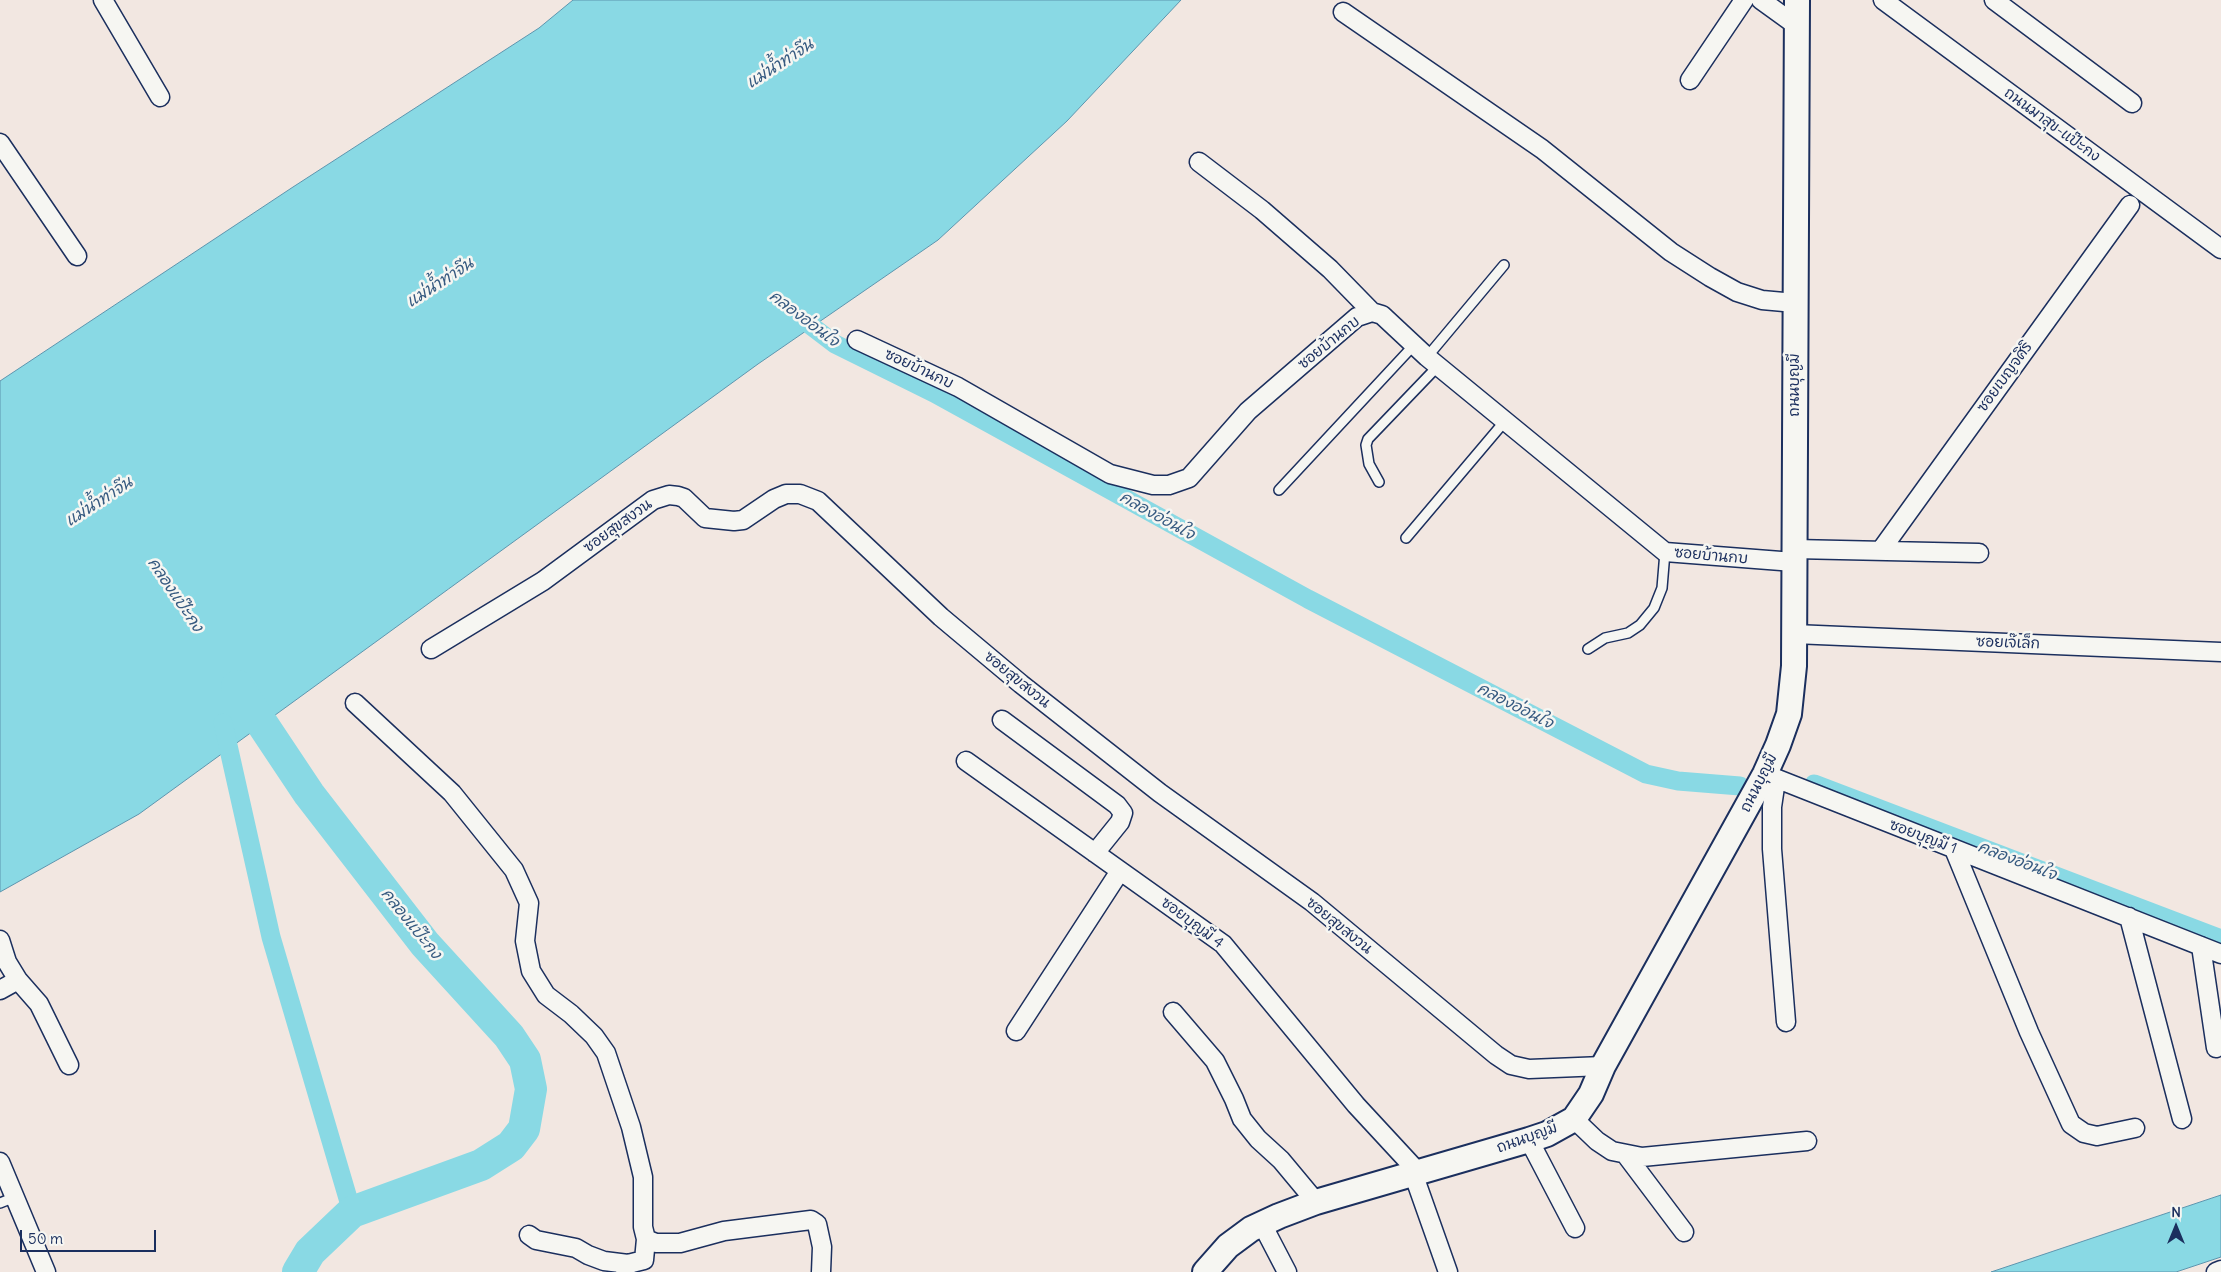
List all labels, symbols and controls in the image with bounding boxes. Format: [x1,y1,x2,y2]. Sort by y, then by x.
water label: แม่น้ำท่าจีน [743,35,817,93]
street label: ถนนมาสุข-แป๊ะกง [2000,84,2104,166]
water label: แม่น้ำท่าจีน [403,254,477,312]
water label: คลองอ่อนใจ [765,287,843,351]
street label: ซอยบ้านกบ [1295,313,1363,373]
street label: ซอยเบญจศิริ [1973,338,2037,416]
street label: ซอยบ้านกบ [882,345,956,393]
street label: ถนนบุญมี [1786,353,1804,417]
water label: แม่น้ำท่าจีน [62,473,136,531]
water label: คลองอ่อนใจ [1116,488,1198,544]
street label: ซอยสุขสงวน [580,495,656,557]
street label: ซอยบ้านกบ [1673,544,1749,568]
water label: คลองแป๊ะกง [143,554,207,636]
street label: ซอยเจ๊เล็ก [1976,633,2040,653]
street label: ซอยสุขสงวน [980,648,1054,712]
water label: คลองอ่อนใจ [1474,679,1556,733]
street label: ถนนบุญมี [1737,751,1781,815]
street label: ซอยบุญมี 1 [1887,816,1959,858]
water label: คลองอ่อนใจ [1975,837,2059,885]
water label: คลองแป๊ะกง [377,885,445,963]
street label: ซอยบุญมี 4 [1157,894,1227,952]
street label: ซอยสุขสงวน [1302,894,1376,958]
street label: ถนนบุญมี [1494,1119,1560,1157]
north arrow [2151,1202,2201,1252]
text: N [2171,1203,2181,1221]
scale bar [22,1220,159,1252]
text: 50 m [28,1229,63,1248]

